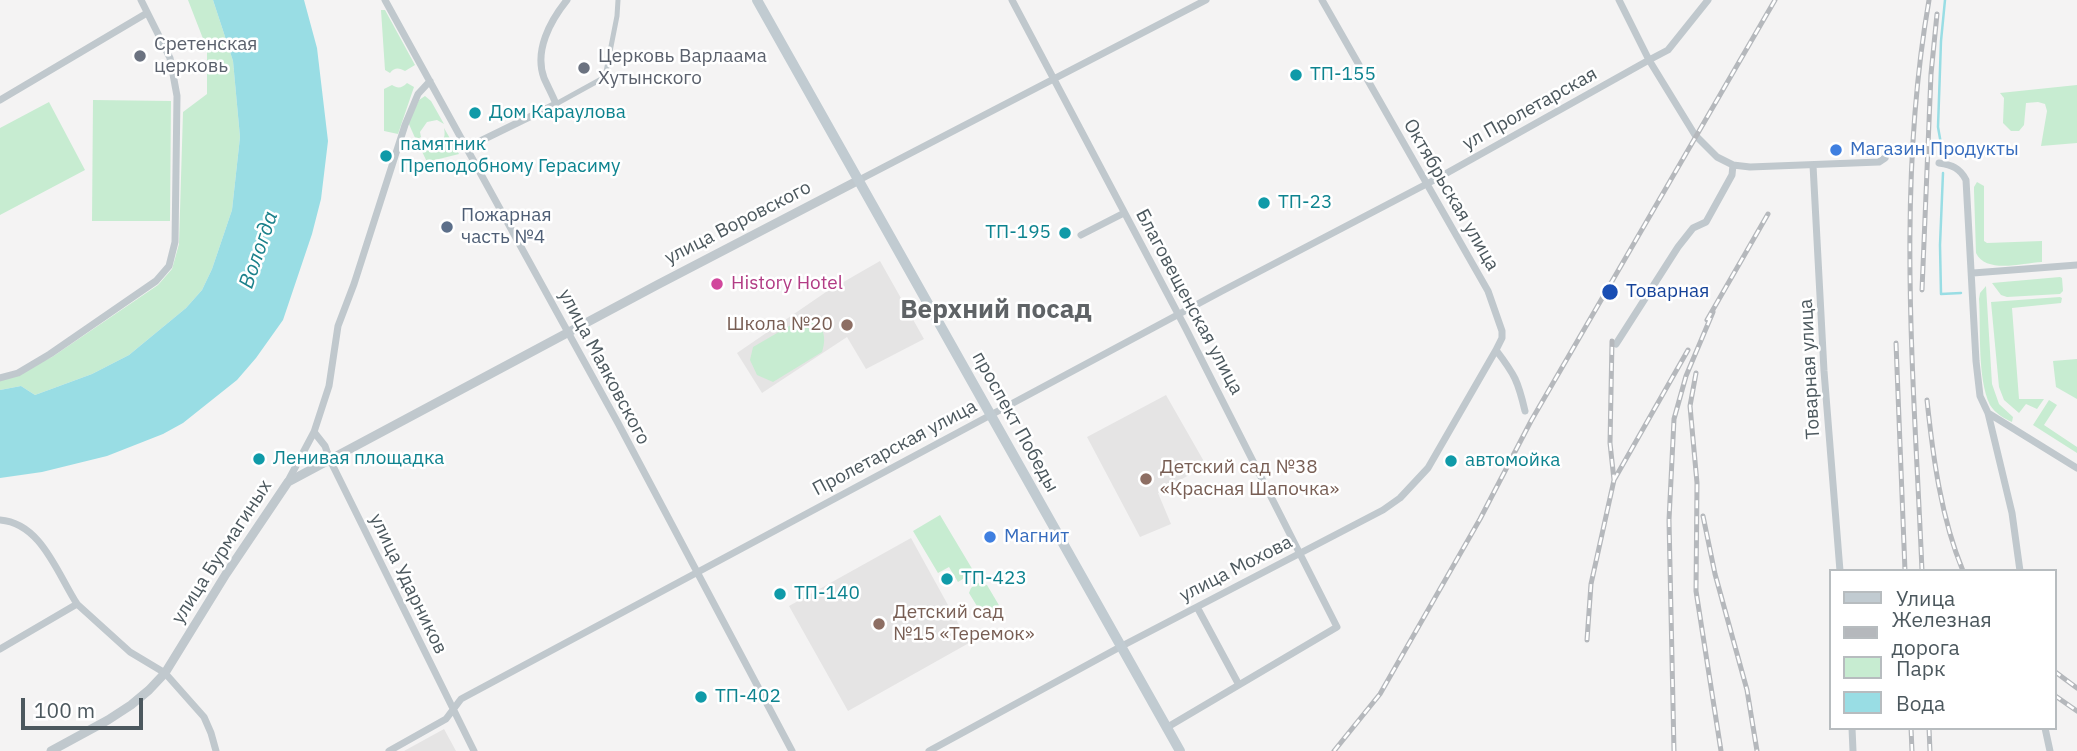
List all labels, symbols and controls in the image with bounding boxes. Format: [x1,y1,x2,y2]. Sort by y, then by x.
place label: Сретенская церковь [154,34,257,78]
place label: Церковь Варлаама Хутынского [598,46,767,90]
marker: Сретенская церковь [132,48,148,64]
marker: Церковь Варлаама Хутынского [576,60,592,76]
street label: ул Пролетарская [1459,63,1601,155]
place label: ТП-155 [1310,64,1376,86]
marker: ТП-155 [1288,67,1304,83]
place label: Дом Караулова [489,102,626,124]
marker: Дом Караулова [467,105,483,121]
street label: Октябрьская улица [1398,115,1504,275]
place label: памятник Преподобному Герасиму [400,134,621,178]
place label: Магазин Продукты [1850,139,2019,161]
marker: Магазин Продукты [1828,142,1844,158]
marker: памятник Преподобному Герасиму [378,148,394,164]
street label: улица Воровского [661,176,815,270]
place label: ТП-23 [1278,192,1332,214]
marker: ТП-23 [1256,195,1272,211]
place label: Пожарная часть №4 [461,205,552,249]
street label: Благовещенская улица [1130,205,1248,399]
water label: Вологда [234,208,284,292]
marker: Пожарная часть №4 [439,219,455,235]
place label: ТП-195 [985,222,1051,244]
marker: ТП-195 [1057,225,1073,241]
place label: History Hotel [731,273,843,295]
marker: History Hotel [709,276,725,292]
place label: Товарная [1626,281,1709,303]
marker: Товарная [1600,282,1620,302]
street label: улица Маяковского [553,285,655,449]
district label: Верхний посад [900,294,1092,326]
street label: Товарная улица [1795,298,1825,440]
place label: Школа №20 [726,314,833,336]
marker: Школа №20 [839,317,855,333]
street label: проспект Победы [967,348,1063,496]
street label: Пролетарская улица [809,395,981,501]
place label: Ленивая площадка [273,448,444,470]
place label: автомойка [1465,450,1560,472]
marker: Ленивая площадка [251,451,267,467]
marker: автомойка [1443,453,1459,469]
place label: Детский сад №38 «Красная Шапочка» [1160,457,1339,501]
marker: Детский сад №38 «Красная Шапочка» [1138,471,1154,487]
street label: улица Бурмагиных [167,476,277,628]
street label: улица Ударников [364,510,452,658]
place label: Магнит [1004,526,1069,548]
marker: Магнит [982,529,998,545]
street label: улица Мохова [1176,531,1296,607]
place label: ТП-423 [961,568,1027,590]
legend [1828,569,2056,730]
marker: ТП-423 [939,571,955,587]
place label: ТП-140 [794,583,860,605]
text: Улица [1896,584,1955,612]
marker: ТП-140 [772,586,788,602]
place label: Детский сад №15 «Теремок» [893,602,1035,646]
text: Железная дорога [1892,605,1992,661]
marker: Детский сад №15 «Теремок» [871,616,887,632]
text: Парк [1896,654,1946,682]
scale bar [24,684,147,728]
place label: ТП-402 [715,686,781,708]
marker: ТП-402 [693,689,709,705]
text: Вода [1896,689,1945,717]
text: 100 m [34,696,95,724]

